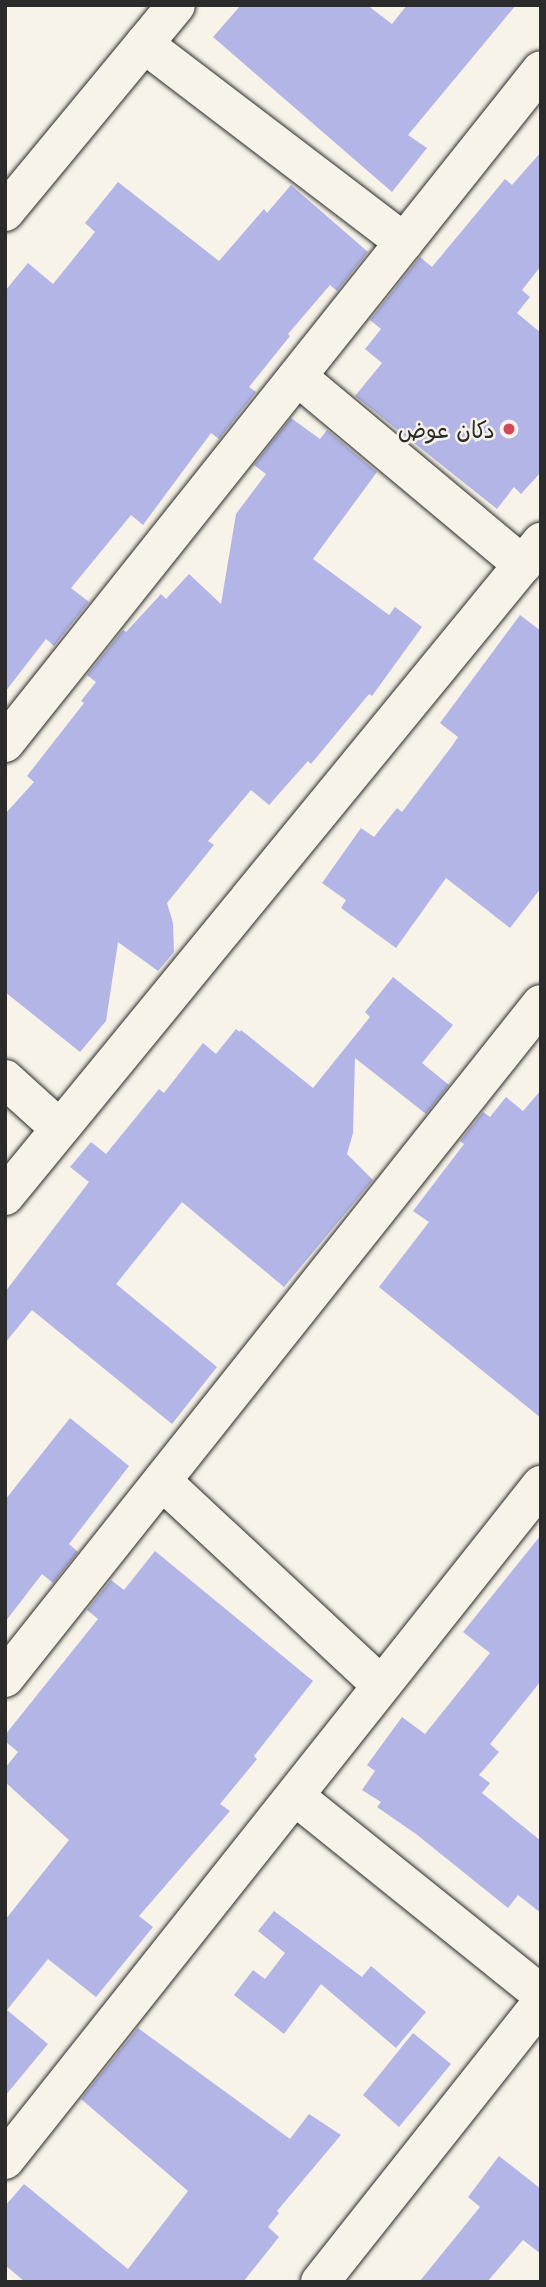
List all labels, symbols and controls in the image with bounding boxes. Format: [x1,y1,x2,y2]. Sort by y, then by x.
place label: دكان عوض [398,415,495,443]
marker: دكان عوض [501,421,517,437]

